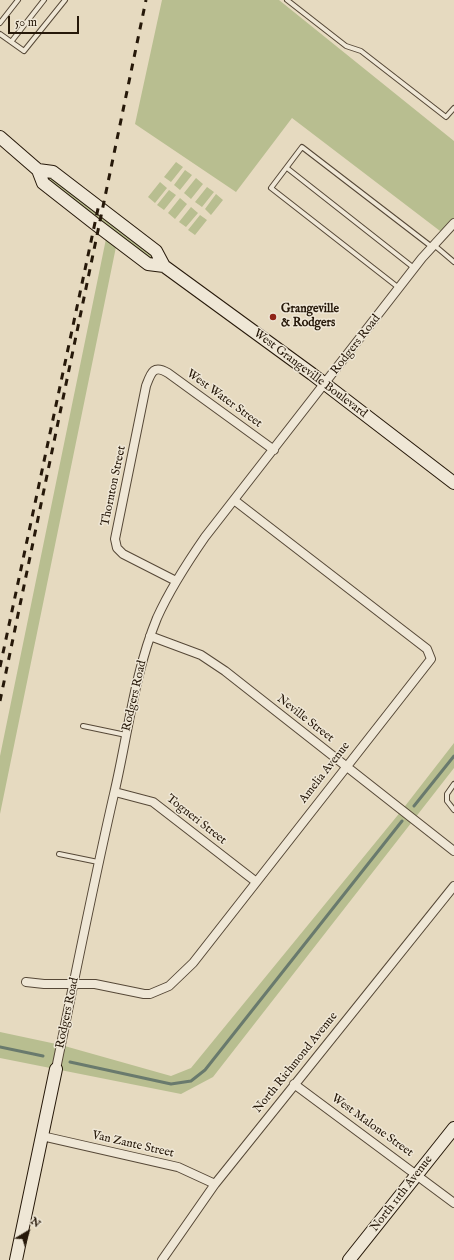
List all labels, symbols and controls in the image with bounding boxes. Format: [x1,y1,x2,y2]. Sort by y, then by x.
scale bar [10,8,81,34]
text: 50 m [15,15,37,30]
place label: Grangeville & Rodgers [281,303,339,331]
marker: Grangeville & Rodgers [268,312,278,322]
street label: Rodgers Road [328,312,384,378]
street label: West Grangeville Boulevard [250,327,370,421]
street label: West Water Street [184,367,264,431]
street label: Thornton Street [98,445,130,527]
street label: Rodgers Road [120,659,150,733]
street label: Neville Street [274,692,336,746]
street label: Amelia Avenue [297,739,353,807]
street label: Togneri Street [163,792,229,848]
street label: Rodgers Road [53,976,83,1050]
street label: North Richmond Avenue [251,1010,341,1116]
street label: West Malone Street [328,1091,416,1161]
street label: Van Zante Street [91,1129,175,1161]
street label: North 11th Avenue [368,1153,436,1235]
north arrow [8,1212,48,1252]
text: N [27,1214,43,1231]

